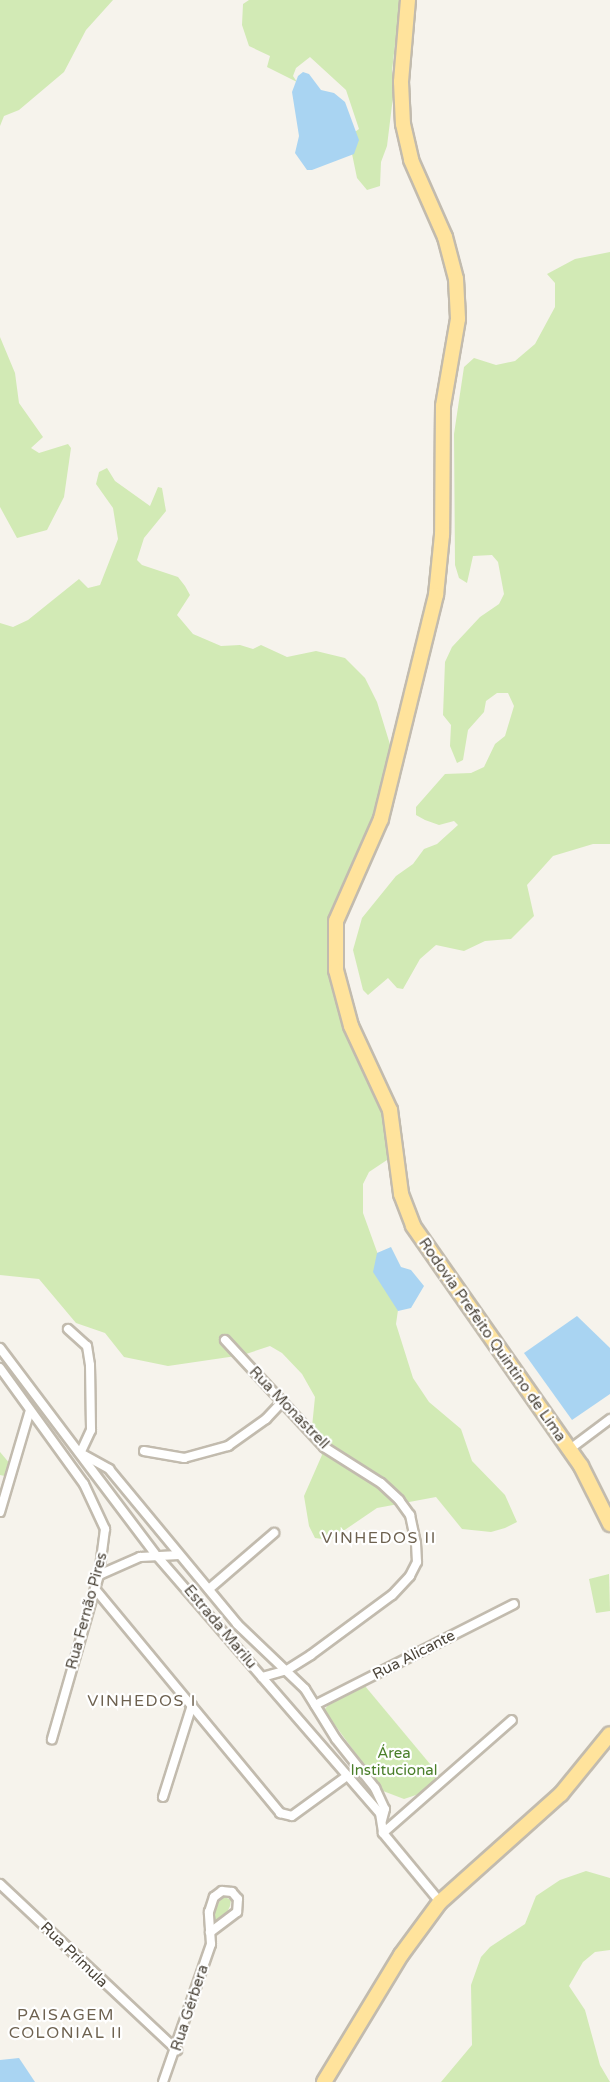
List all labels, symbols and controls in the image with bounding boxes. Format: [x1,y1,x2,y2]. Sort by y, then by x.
street label: Rodovia Prefeito Quintino de Lima [415,1235,569,1445]
street label: Rua Monastrell [245,1363,333,1453]
district label: VINHEDOS II [321,1528,437,1548]
street label: Rua Fernão Pires [63,1551,111,1671]
street label: Estrada Marilu [180,1582,260,1672]
street label: Rua Alicante [370,1627,458,1683]
district label: VINHEDOS I [87,1691,197,1711]
park label: Área Institucional [351,1744,437,1779]
street label: Rua Prímula [37,1918,111,1992]
street label: Rua Gérbera [168,1962,212,2054]
district label: PAISAGEM COLONIAL II [9,2005,123,2043]

